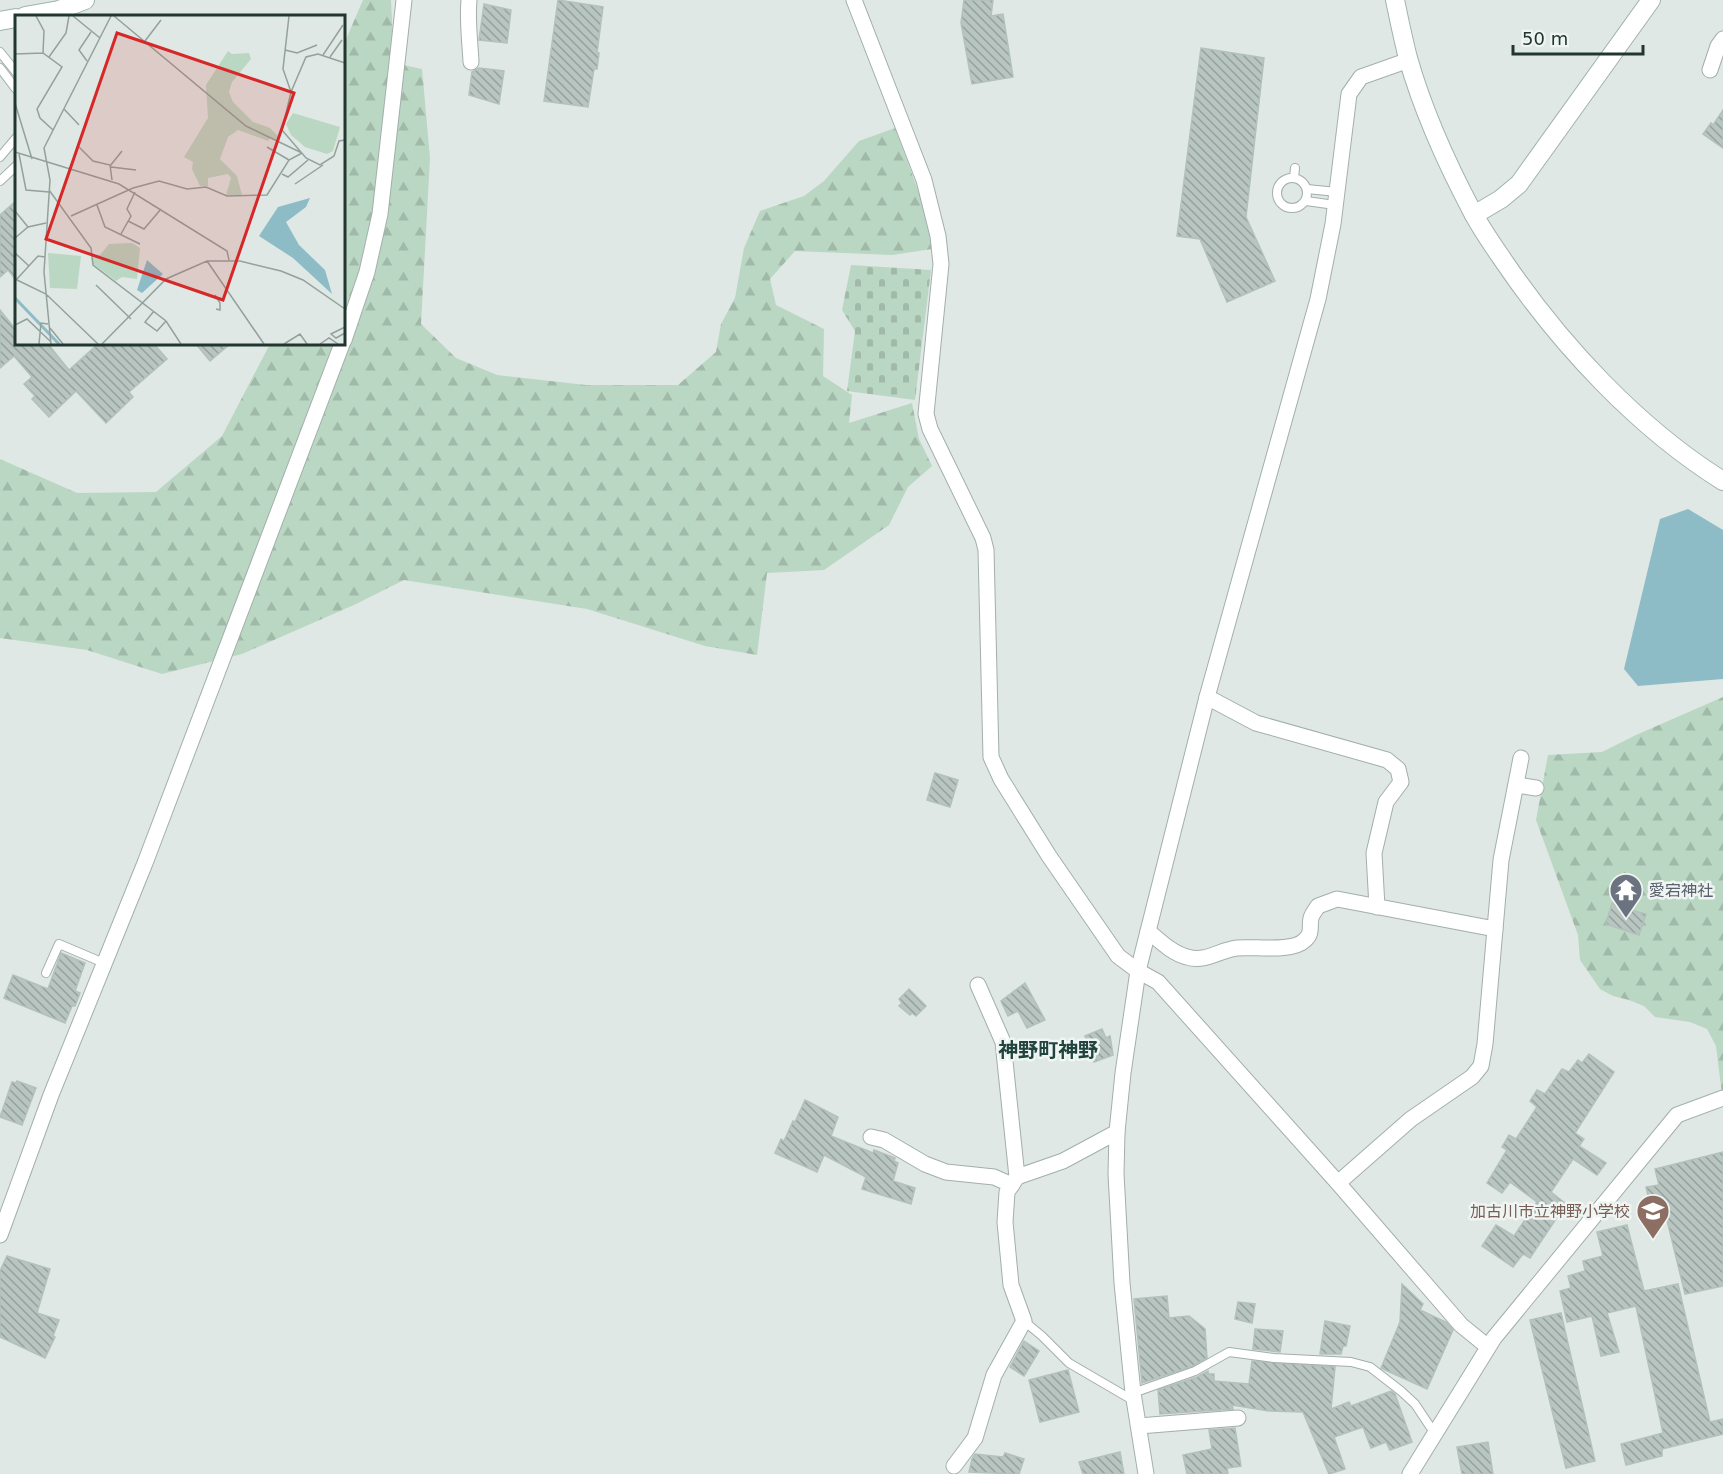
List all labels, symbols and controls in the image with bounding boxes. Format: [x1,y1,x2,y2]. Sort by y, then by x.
inset map [15,15,345,345]
scale bar [1513,18,1644,56]
text: 50 m [1522,28,1568,49]
temple icon: 愛宕神社 [1608,872,1644,919]
place label: 愛宕神社 [1649,881,1713,900]
district label: 神野町神野 [998,1038,1098,1062]
school or university icon: 加古川市立神野小学校 [1635,1193,1671,1240]
place label: 加古川市立神野小学校 [1470,1202,1630,1221]

